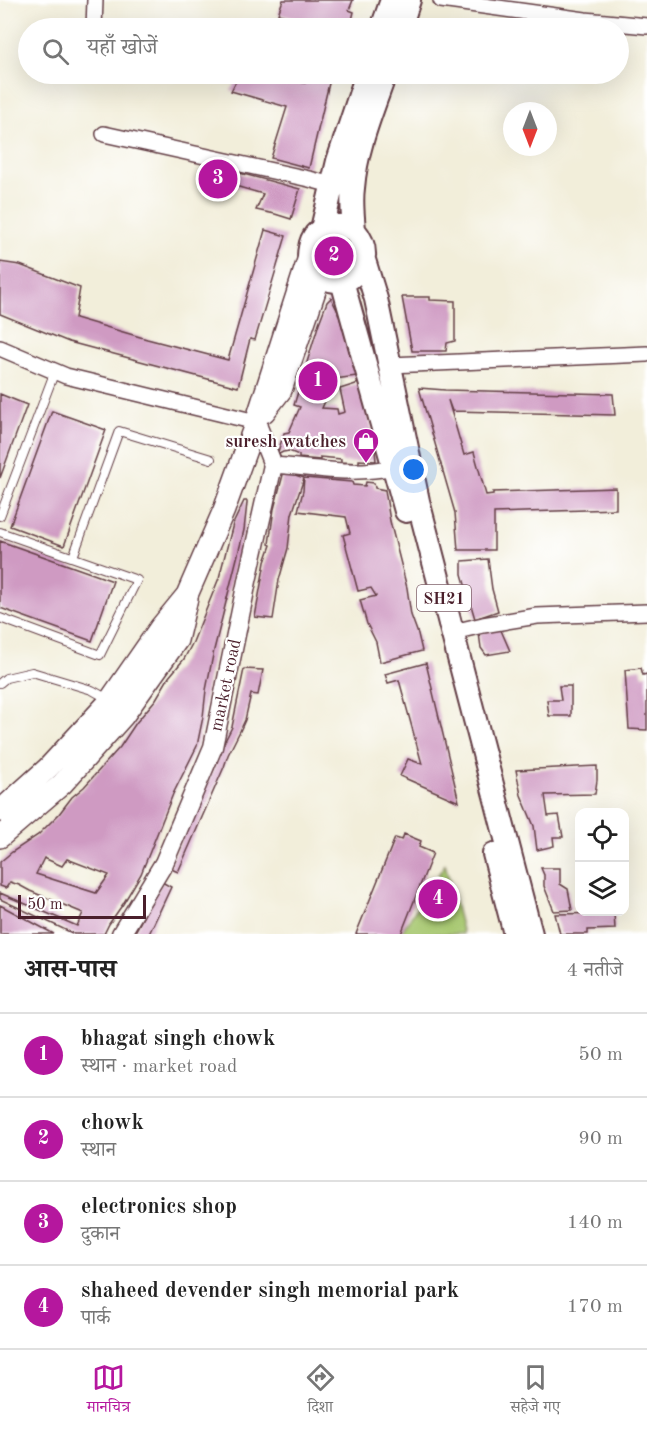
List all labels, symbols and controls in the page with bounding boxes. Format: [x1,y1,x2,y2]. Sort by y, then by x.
search box [18,18,629,84]
icon: search [39,35,72,68]
text: यहाँ खोजें [87,37,158,59]
north arrow [503,102,557,156]
pin: 3 [198,156,238,201]
pin: 2 [314,234,354,278]
pin: 1 [298,358,338,404]
shop icon: suresh watches [351,426,381,464]
place label: suresh watches [226,433,346,451]
your location [399,455,428,484]
road number: SH21 [417,585,471,611]
street label: market road [207,637,245,733]
map controls [575,808,629,916]
button: locate [575,808,629,862]
button: layers [575,862,629,916]
pin: 4 [418,876,458,922]
scale bar [18,892,146,920]
text: 50 m [27,897,63,913]
text: आस-पास [24,957,116,983]
text: 4 नतीजे [566,961,623,981]
text: bhagat singh chowk [81,1028,275,1050]
text: 1 [38,1045,49,1065]
text: 50 m [578,1045,623,1065]
text: स्थान · market road [81,1057,237,1077]
text: chowk [81,1112,144,1134]
text: 2 [38,1129,49,1149]
text: 90 m [578,1129,623,1149]
text: स्थान [81,1141,116,1161]
text: electronics shop [81,1196,237,1218]
text: 3 [38,1213,49,1233]
text: 140 m [567,1213,623,1233]
text: दुकान [81,1225,120,1245]
text: shaheed devender singh memorial park [81,1280,459,1302]
text: 4 [38,1297,49,1317]
text: 170 m [567,1297,623,1317]
text: पार्क [81,1309,110,1329]
tab: मानचित्र [87,1361,130,1422]
tab: दिशा [304,1361,337,1422]
tab: सहेजे गए [510,1361,560,1422]

